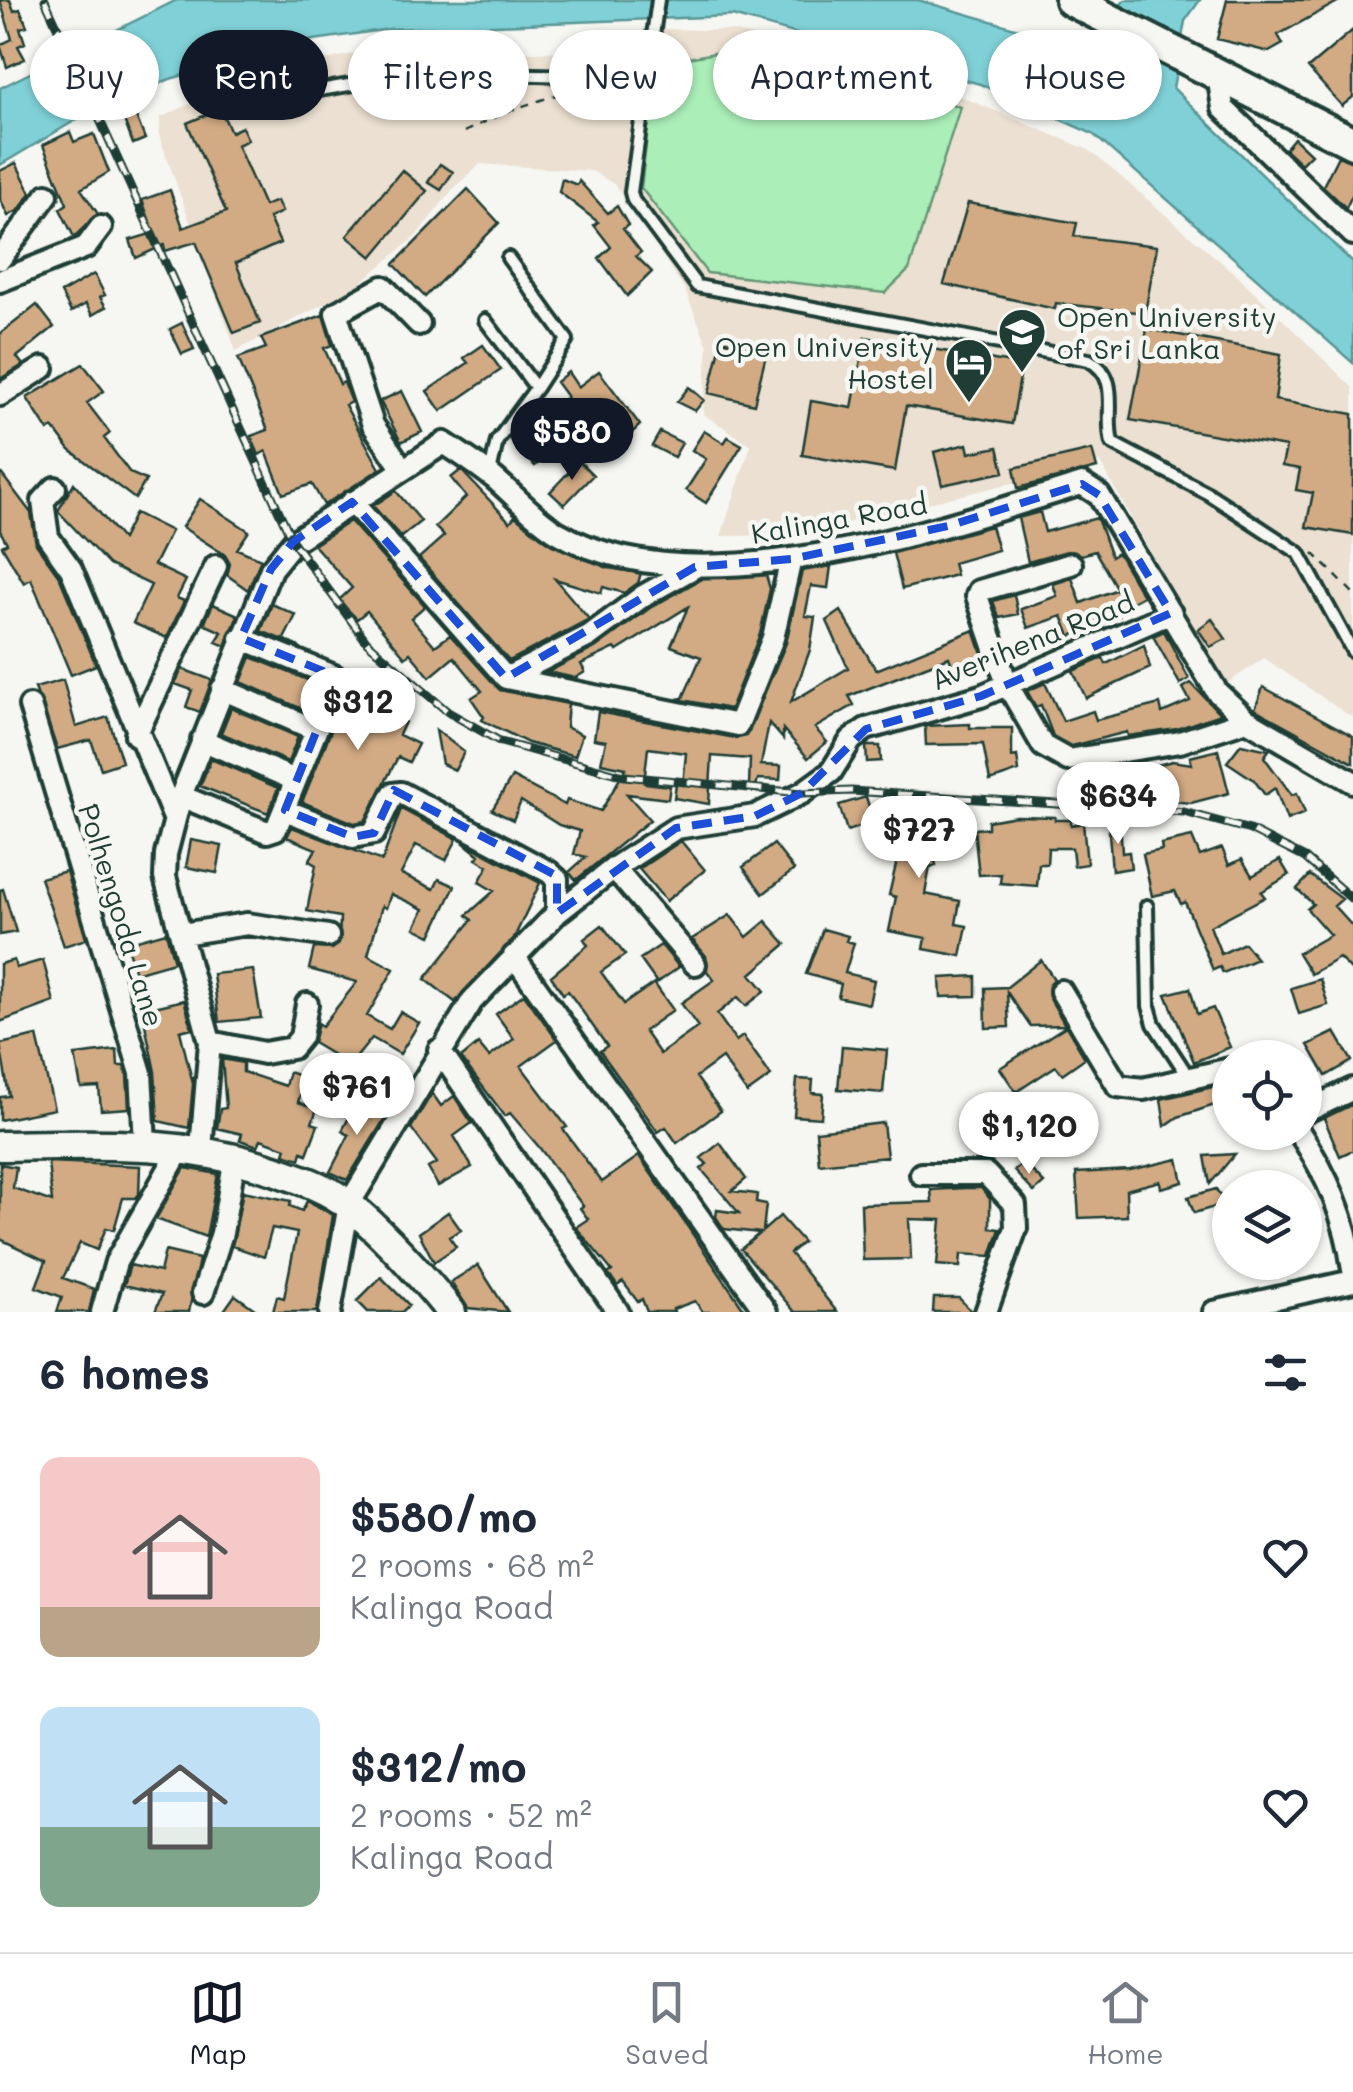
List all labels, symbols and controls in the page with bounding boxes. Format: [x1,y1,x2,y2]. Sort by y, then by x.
chip: Buy [30,30,159,120]
chip: Rent [179,30,328,120]
chip: Filters [348,30,529,120]
chip: New [549,30,693,120]
chip: Apartment [713,30,968,120]
chip: House [988,30,1162,120]
place label: Open University of Sri Lanka [1057,298,1276,366]
school or university icon: Open University of Sri Lanka [996,306,1048,374]
place label: Open University Hostel [715,328,934,396]
hotel icon: Open University Hostel [943,336,995,404]
pin: $580 [513,398,631,483]
text: $580 [533,409,611,451]
street label: Kalinga Road [748,485,930,551]
street label: Averihena Road [925,583,1139,697]
pin: $312 [299,668,417,753]
text: $312 [322,679,394,721]
pin: $634 [1059,762,1177,847]
text: $634 [1079,773,1157,815]
pin: $727 [860,796,978,881]
street label: Polhengoda Lane [71,799,173,1031]
text: $727 [882,807,956,849]
map controls [1212,1040,1322,1280]
button: locate [1212,1040,1322,1150]
pin: $761 [298,1053,416,1138]
text: $761 [321,1064,393,1106]
pin: $1,120 [948,1092,1110,1177]
text: $1,120 [981,1103,1077,1145]
button: layers [1212,1170,1322,1280]
text: 6 homes [40,1345,210,1400]
icon: filters [1258,1345,1313,1400]
text: $580/mo [350,1488,537,1543]
icon: home [120,1497,240,1617]
icon: heart [1258,1530,1313,1585]
text: 2 rooms · 68 m² [350,1543,594,1585]
text: Kalinga Road [350,1585,553,1627]
text: $312/mo [350,1738,527,1793]
icon: home [120,1747,240,1867]
icon: heart [1258,1780,1313,1835]
text: 2 rooms · 52 m² [350,1793,592,1835]
text: Kalinga Road [350,1835,553,1877]
tab: Map [189,1975,246,2071]
tab: Saved [625,1975,708,2071]
tab: Home [1087,1975,1164,2071]

